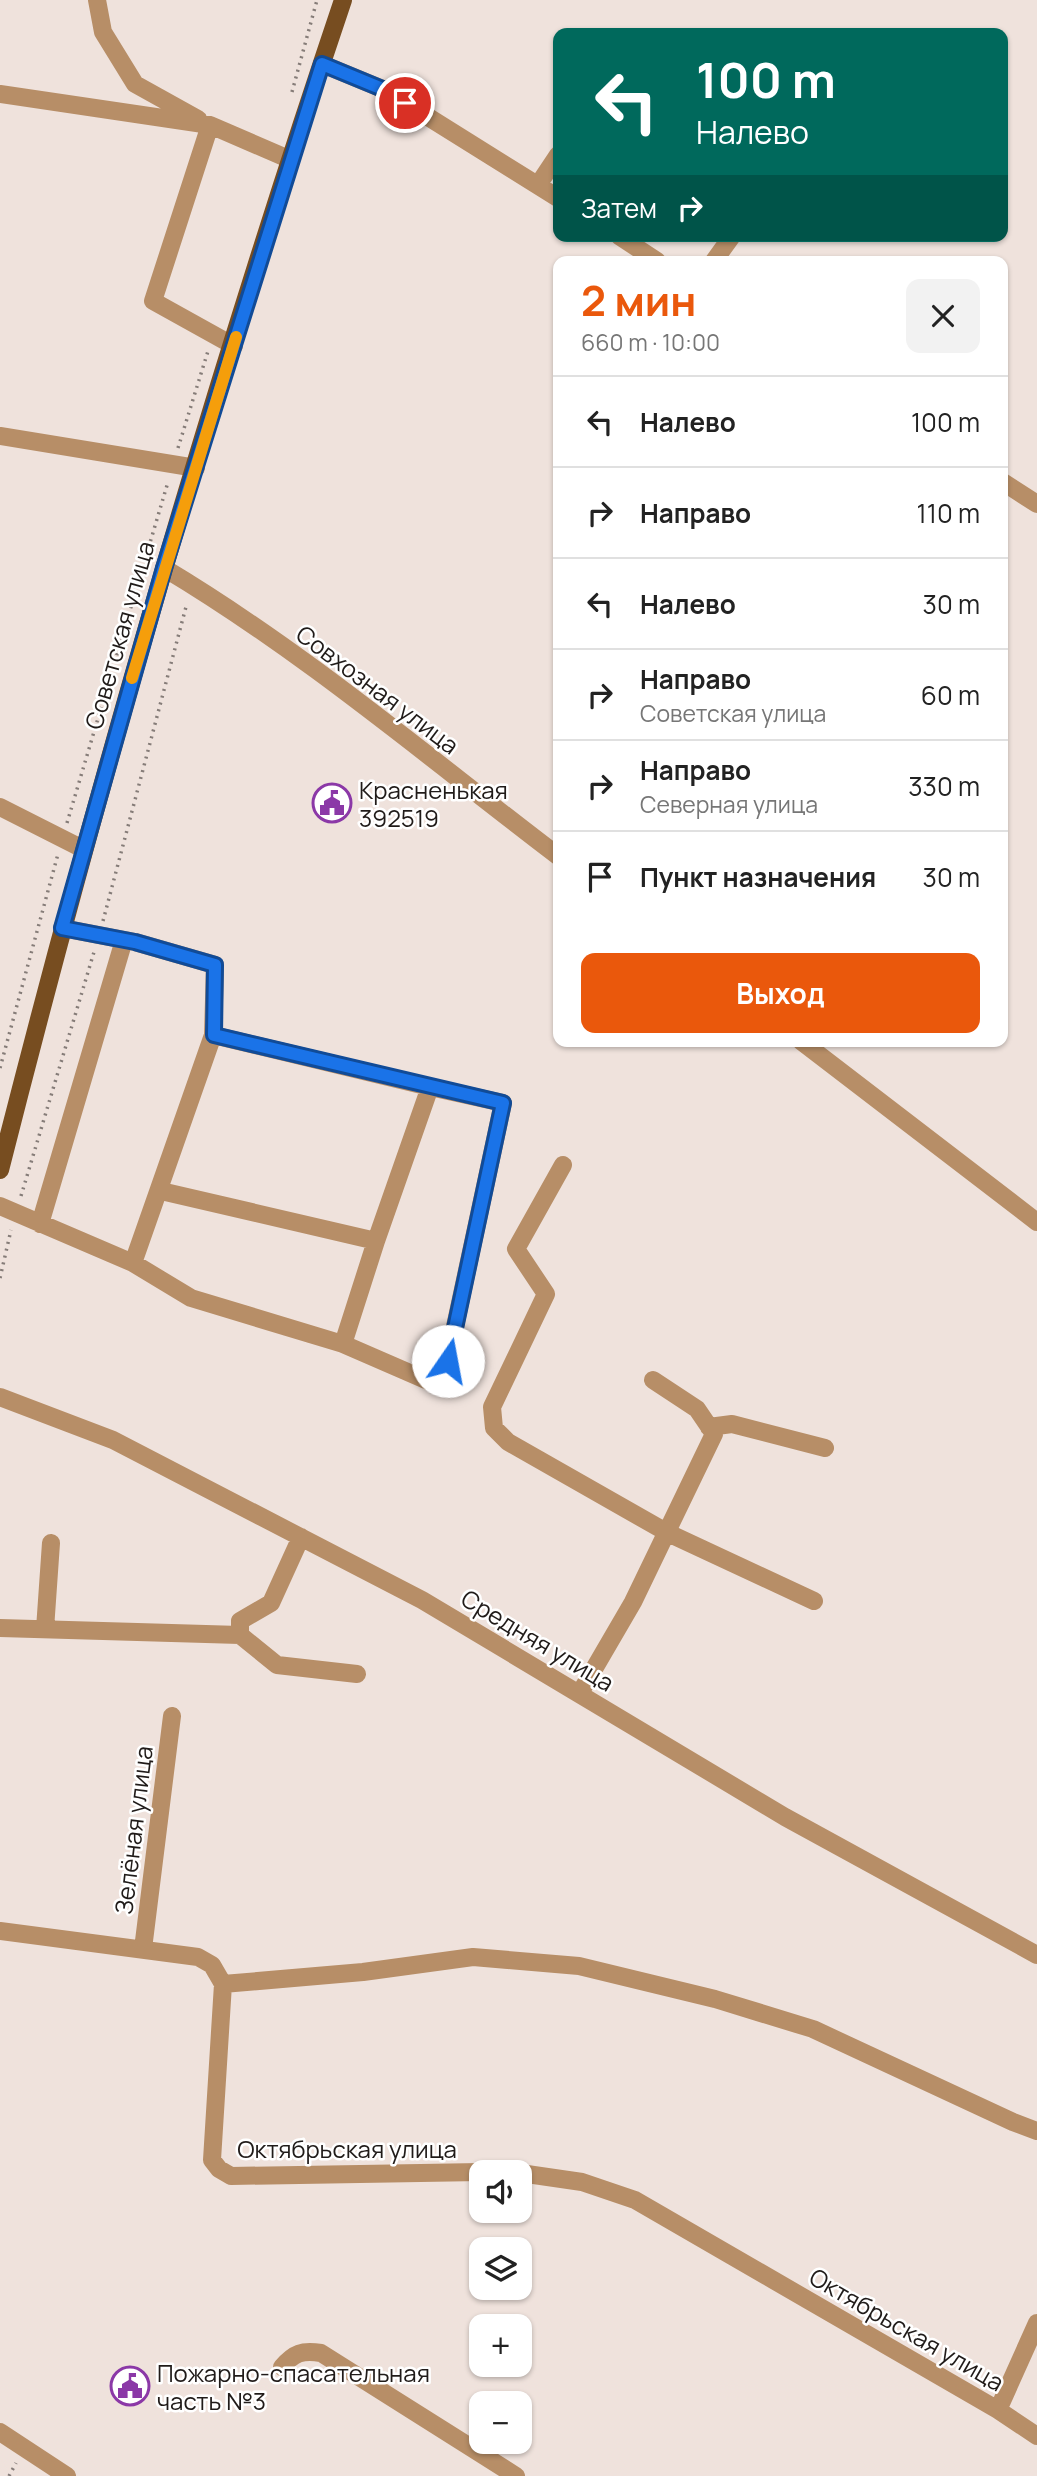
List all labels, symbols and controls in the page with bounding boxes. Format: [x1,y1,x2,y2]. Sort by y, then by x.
text: 100 m [696,46,836,113]
icon: left [581,56,672,147]
pin [375,73,435,133]
icon: arrive [386,84,424,122]
text: Налево [696,110,809,154]
icon: right [671,189,709,227]
text: Затем [581,190,657,226]
text: 2 мин [581,271,697,329]
button: close [906,279,980,353]
text: 660 m · 10:00 [581,326,720,358]
icon: left [581,403,619,441]
text: Налево [640,404,736,440]
text: 100 m [911,404,980,440]
icon: right [581,494,619,532]
text: Направо [640,495,751,531]
text: 110 m [917,495,980,531]
street label: Советская улица [76,537,162,733]
icon: left [581,585,619,623]
text: Налево [640,586,736,622]
text: 30 m [923,586,980,622]
street label: Совхозная улица [290,617,466,761]
text: Направо [640,661,751,697]
icon: right [581,676,619,714]
text: 60 m [921,677,980,713]
text: Советская улица [640,697,826,729]
text: Направо [640,752,751,788]
icon: right [581,767,619,805]
text: 330 m [908,768,980,804]
place label: Красненькая 392519 [359,773,508,834]
public building icon: Красненькая 392519 [311,782,353,824]
text: Северная улица [640,788,818,820]
icon: arrive [581,858,619,896]
text: Пункт назначения [640,859,876,895]
text: 30 m [923,859,980,895]
button: Выход [581,953,980,1033]
position arrow [411,1324,485,1398]
street label: Средняя улица [455,1581,621,1699]
street label: Зелёная улица [106,1744,160,1916]
street label: Октябрьская улица [237,2132,457,2165]
map controls [469,2160,532,2454]
button: sound [469,2160,532,2223]
button: layers [469,2237,532,2300]
street label: Октябрьская улица [804,2260,1010,2398]
button: + [469,2314,532,2377]
place label: Пожарно-спасательная часть №3 [157,2356,430,2417]
public building icon: Пожарно-спасательная часть №3 [109,2365,151,2407]
button: − [469,2391,532,2454]

